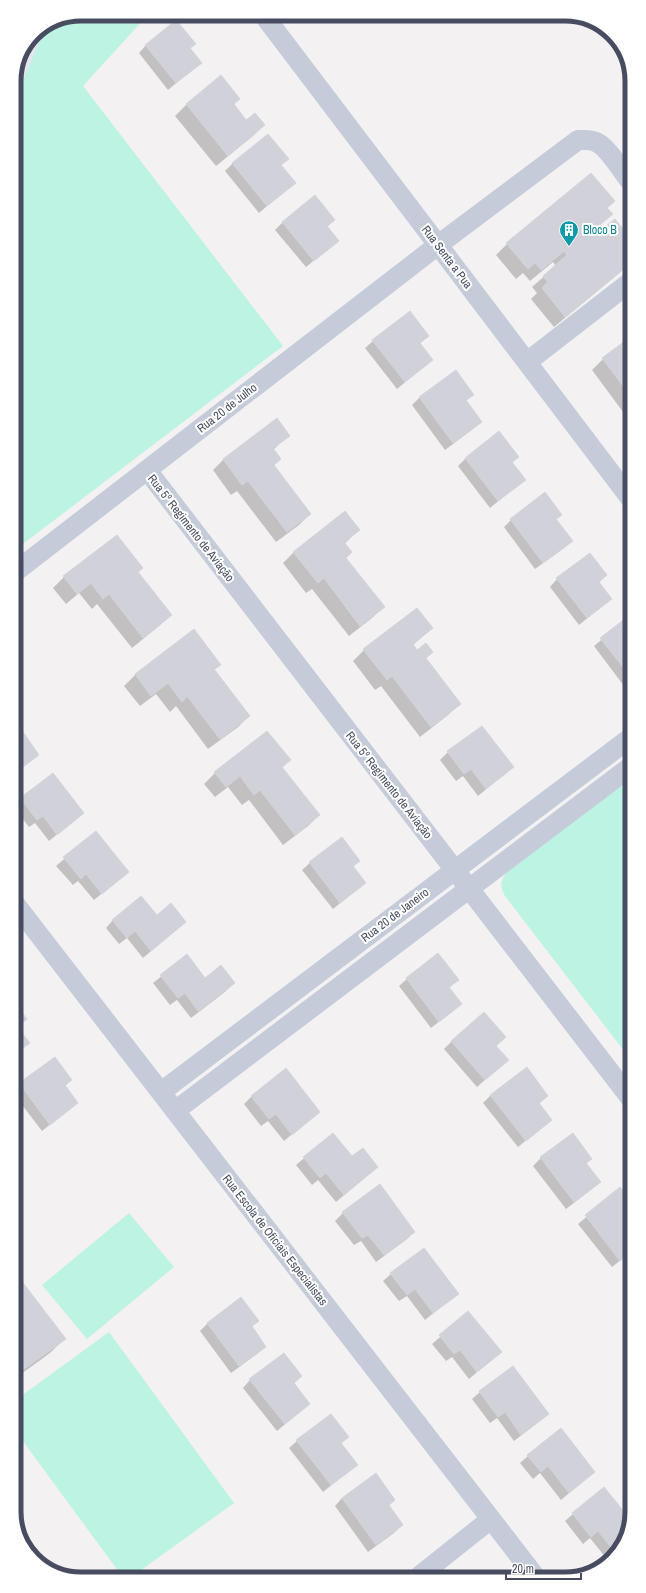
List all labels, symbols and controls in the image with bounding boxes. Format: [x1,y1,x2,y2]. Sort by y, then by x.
building icon: Bloco B [558,219,580,247]
street label: Rua Senta a Pua [418,222,476,292]
place label: Bloco B [583,222,617,238]
street label: Rua 20 de Julho [194,380,260,436]
street label: Rua 5º Regimento de Aviação [144,471,238,585]
street label: Rua 5º Regimento de Aviação [342,728,436,842]
street label: Rua 20 de Janeiro [358,884,432,946]
street label: Rua Escola de Oficiais Especialistas [219,1171,331,1309]
scale bar [506,1555,581,1581]
text: 20 m [512,1561,534,1577]

